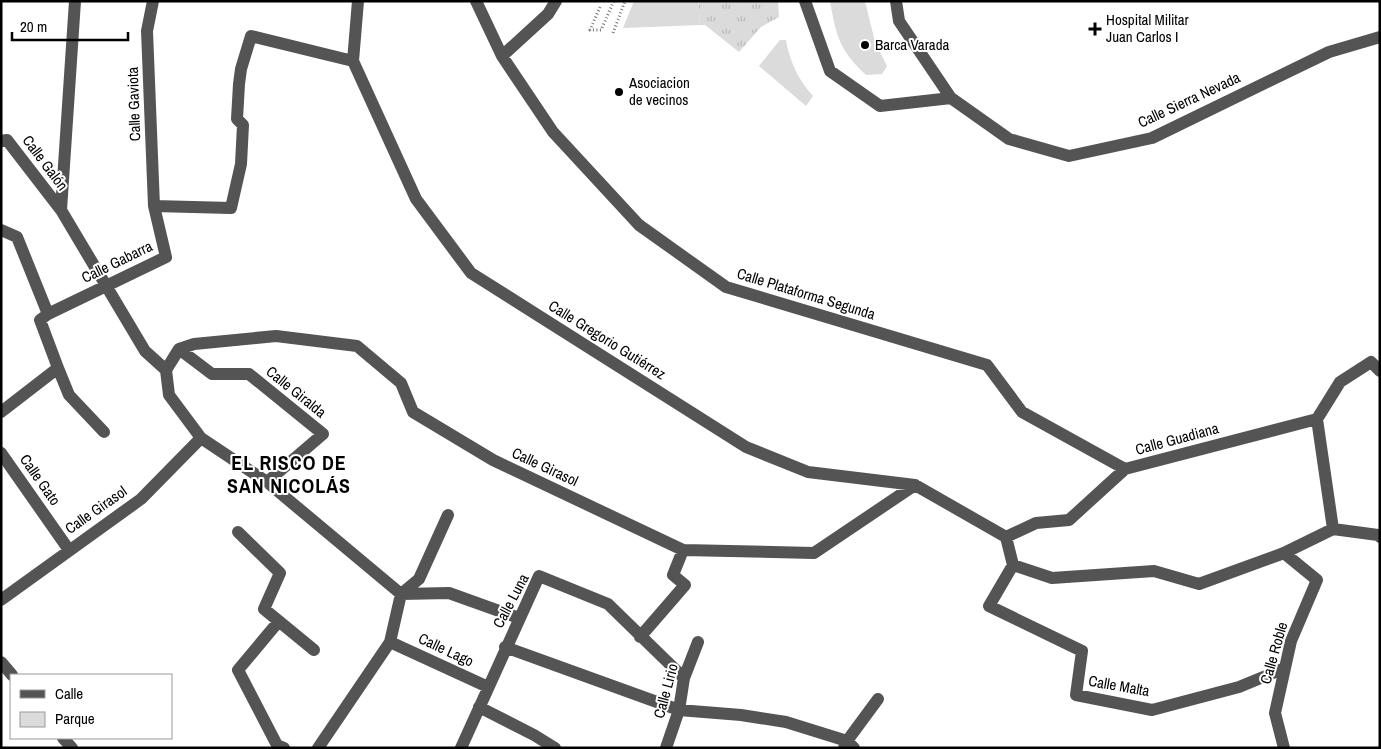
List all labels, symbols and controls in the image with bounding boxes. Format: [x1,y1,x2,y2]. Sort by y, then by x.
place label: Hospital Militar Juan Carlos I [1106,9,1189,47]
scale bar [12,10,129,42]
text: 20 m [20,16,47,37]
marker: Hospital Militar Juan Carlos I [1088,22,1102,36]
place label: Barca Varada [875,34,949,55]
marker: Barca Varada [859,39,871,51]
street label: Calle Gaviota [122,66,145,142]
street label: Calle Sierra Nevada [1134,67,1244,132]
place label: Asociacion de vecinos [628,72,690,110]
marker: Asociacion de vecinos [613,86,625,98]
street label: Calle Galón [18,131,73,195]
street label: Calle Gabarra [78,235,156,288]
street label: Calle Plataforma Segunda [734,262,878,325]
street label: Calle Gregorio Gutiérrez [545,295,670,384]
street label: Calle Giralda [262,361,331,422]
street label: Calle Guadiana [1133,417,1221,460]
street label: Calle Girasol [509,442,582,491]
district label: EL RISCO DE SAN NICOLÁS [227,449,351,499]
street label: Calle Gato [15,450,66,510]
street label: Calle Girasol [61,481,131,539]
street label: Calle Luna [487,570,534,632]
street label: Calle Roble [1255,619,1292,686]
street label: Calle Lago [415,628,477,672]
street label: Calle Lirio [648,661,683,721]
street label: Calle Malta [1087,670,1151,701]
legend [10,674,172,739]
text: Calle [55,683,83,704]
text: Parque [55,708,95,729]

